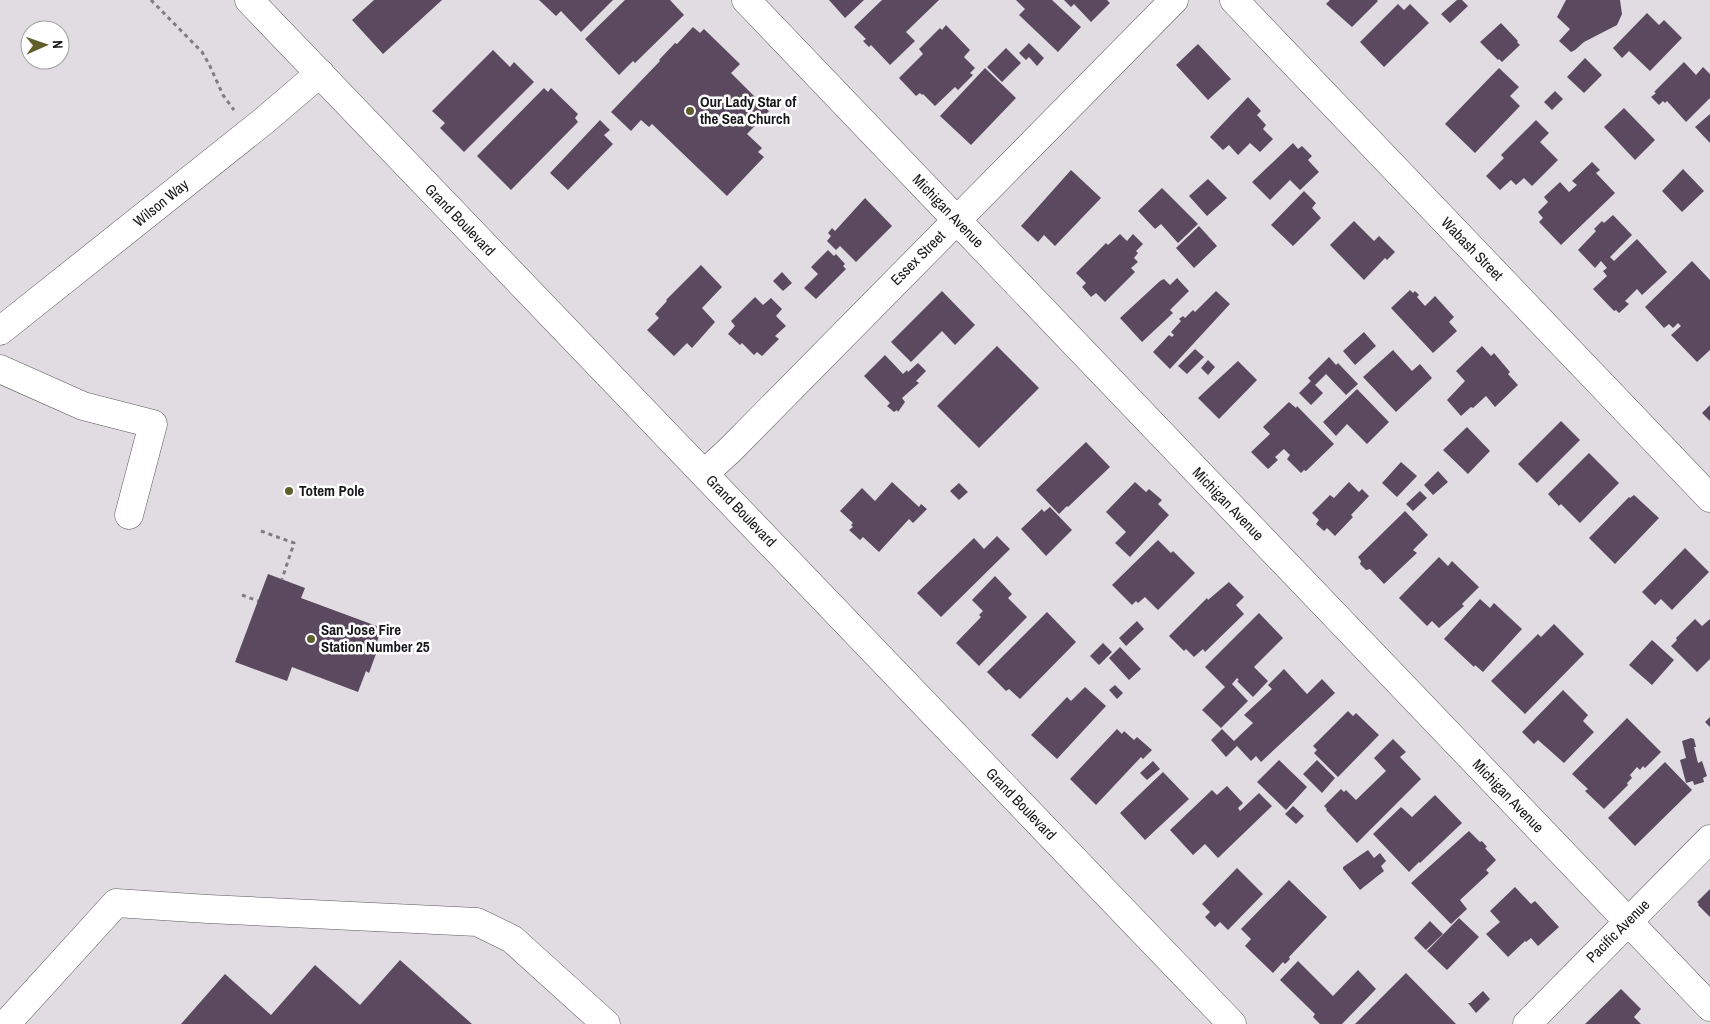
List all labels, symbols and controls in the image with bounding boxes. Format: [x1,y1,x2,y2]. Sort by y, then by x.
north arrow [20,20,70,70]
text: N [49,40,67,49]
place label: Our Lady Star of the Sea Church [700,91,797,129]
marker: Our Lady Star of the Sea Church [684,105,696,117]
street label: Michigan Avenue [908,169,989,252]
street label: Wilson Way [129,173,193,231]
street label: Grand Boulevard [421,179,500,260]
street label: Wabash Street [1437,212,1508,285]
street label: Essex Street [886,225,950,290]
street label: Michigan Avenue [1188,462,1269,545]
street label: Grand Boulevard [702,470,781,551]
place label: Totem Pole [299,480,365,501]
marker: Totem Pole [283,485,295,497]
place label: San Jose Fire Station Number 25 [321,619,430,657]
marker: San Jose Fire Station Number 25 [305,633,317,645]
street label: Michigan Avenue [1468,754,1549,837]
street label: Grand Boulevard [982,763,1061,844]
street label: Pacific Avenue [1581,894,1654,967]

